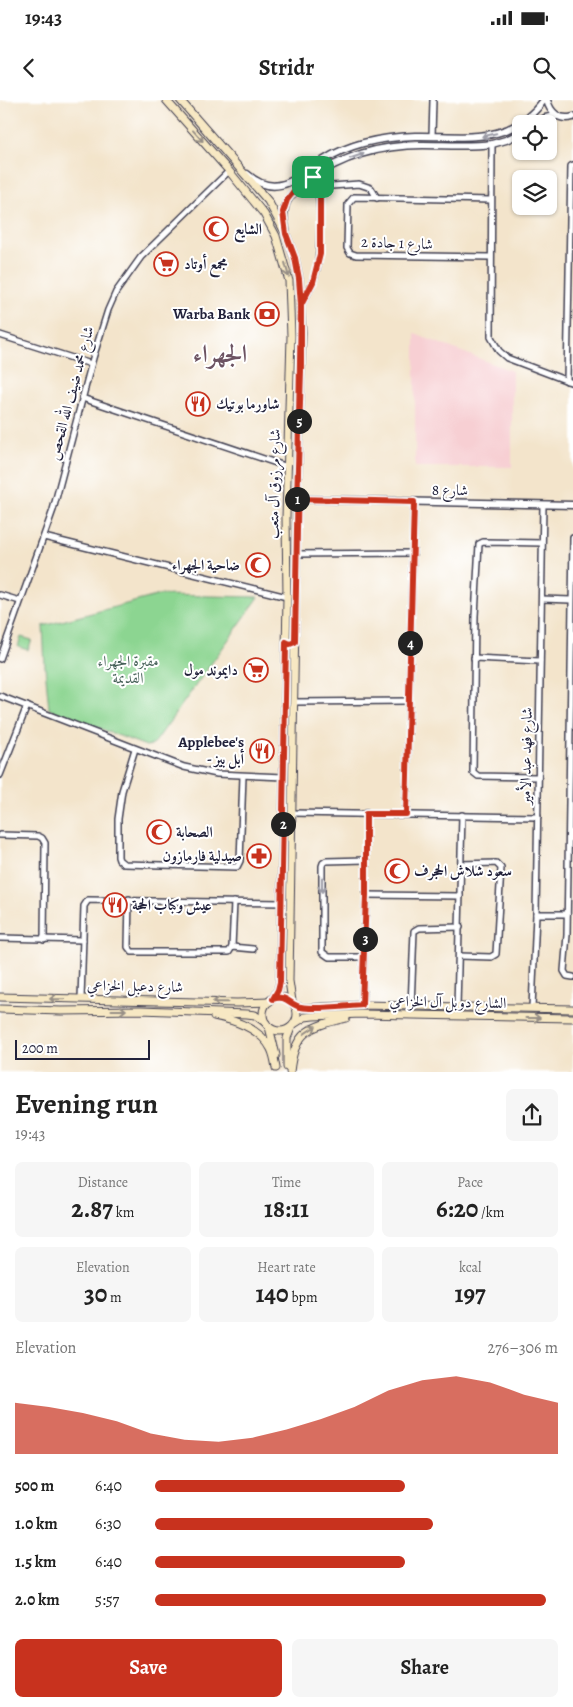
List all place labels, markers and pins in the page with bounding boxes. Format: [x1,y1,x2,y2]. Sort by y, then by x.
pin [292,156,334,198]
mosque icon: الشايع [203,216,229,242]
place label: الشايع [234,219,262,243]
supermarket icon: مجمع أوتاد [153,251,179,277]
place label: مجمع أوتاد [184,253,228,278]
bank icon: Warba Bank [254,301,280,327]
place label: Warba Bank [172,304,250,324]
restaurant icon: شاورما بوتيك [185,391,211,417]
place label: شاورما بوتيك [216,394,279,414]
pin: 5 [286,408,312,434]
pin: 1 [284,486,310,512]
mosque icon: ضاحية الجهراء [245,552,271,578]
place label: ضاحية الجهراء [172,555,240,575]
pin: 4 [398,630,422,656]
supermarket icon: دايموند مول [243,657,269,683]
place label: دايموند مول [184,660,238,680]
place label: Applebee's - أبل بيز [177,732,244,770]
restaurant icon: Applebee's - أبل بيز [249,738,275,764]
pin: 2 [270,812,296,836]
mosque icon: الصحابة [146,819,172,845]
place label: الصحابة [176,822,213,842]
pharmacy icon: صيدلية فارمازون [246,843,272,869]
place label: صيدلية فارمازون [163,846,242,866]
mosque icon: سعود شلاش الحجرف [384,858,410,884]
place label: سعود شلاش الحجرف [414,861,512,881]
restaurant icon: عيش وكباب الحجة [102,892,128,918]
place label: عيش وكباب الحجة [132,895,212,915]
pin: 3 [352,926,378,952]

